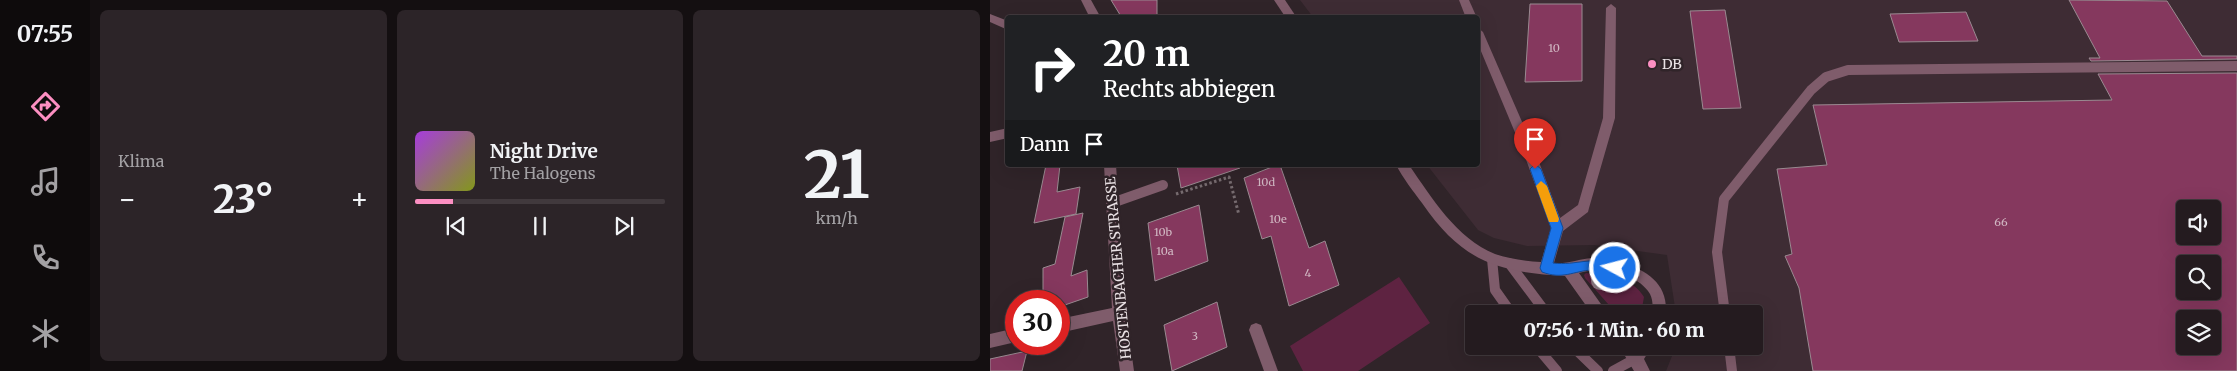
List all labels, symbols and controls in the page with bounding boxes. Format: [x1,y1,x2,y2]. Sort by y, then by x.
text: 07:55 [17,20,73,48]
text: 20 m [1103,32,1190,76]
icon: right [1020,35,1085,100]
house number: 10 [1548,41,1560,55]
place label: DB [1662,55,1682,73]
marker: DB [1646,58,1658,70]
text: Rechts abbiegen [1103,75,1275,103]
icon: directions [28,89,63,124]
pin [1514,118,1556,169]
icon: arrive [1521,125,1549,153]
icon: arrive [1080,130,1108,158]
text: Dann [1020,132,1070,156]
text: 21 [803,134,870,216]
text: Night Drive [490,139,598,163]
text: Klima [118,151,164,171]
text: The Halogens [490,163,596,183]
icon: music [28,164,63,199]
house number: 10d [1257,175,1276,189]
text: 23° [213,176,274,223]
street label: HOSTENBACHER STRASSE [1101,176,1135,360]
text: − [118,181,137,217]
text: + [350,181,369,217]
map controls [2176,200,2221,355]
button: sound [2176,200,2221,245]
text: km/h [815,208,858,228]
icon: previous [442,212,470,240]
icon: pause [526,212,554,240]
icon: next [610,212,638,240]
house number: 10e [1269,212,1287,226]
house number: 66 [1994,215,2008,229]
house number: 10b [1154,225,1173,239]
icon: phone [28,240,63,275]
position arrow [1588,241,1640,293]
house number: 10a [1156,244,1174,258]
button: search [2176,255,2221,300]
house number: 4 [1305,266,1312,280]
speed limit sign: 30 [1005,290,1070,355]
button: layers [2176,310,2221,355]
icon: climate [28,316,63,351]
text: 07:56 · 1 Min. · 60 m [1524,318,1704,342]
house number: 3 [1192,329,1198,343]

